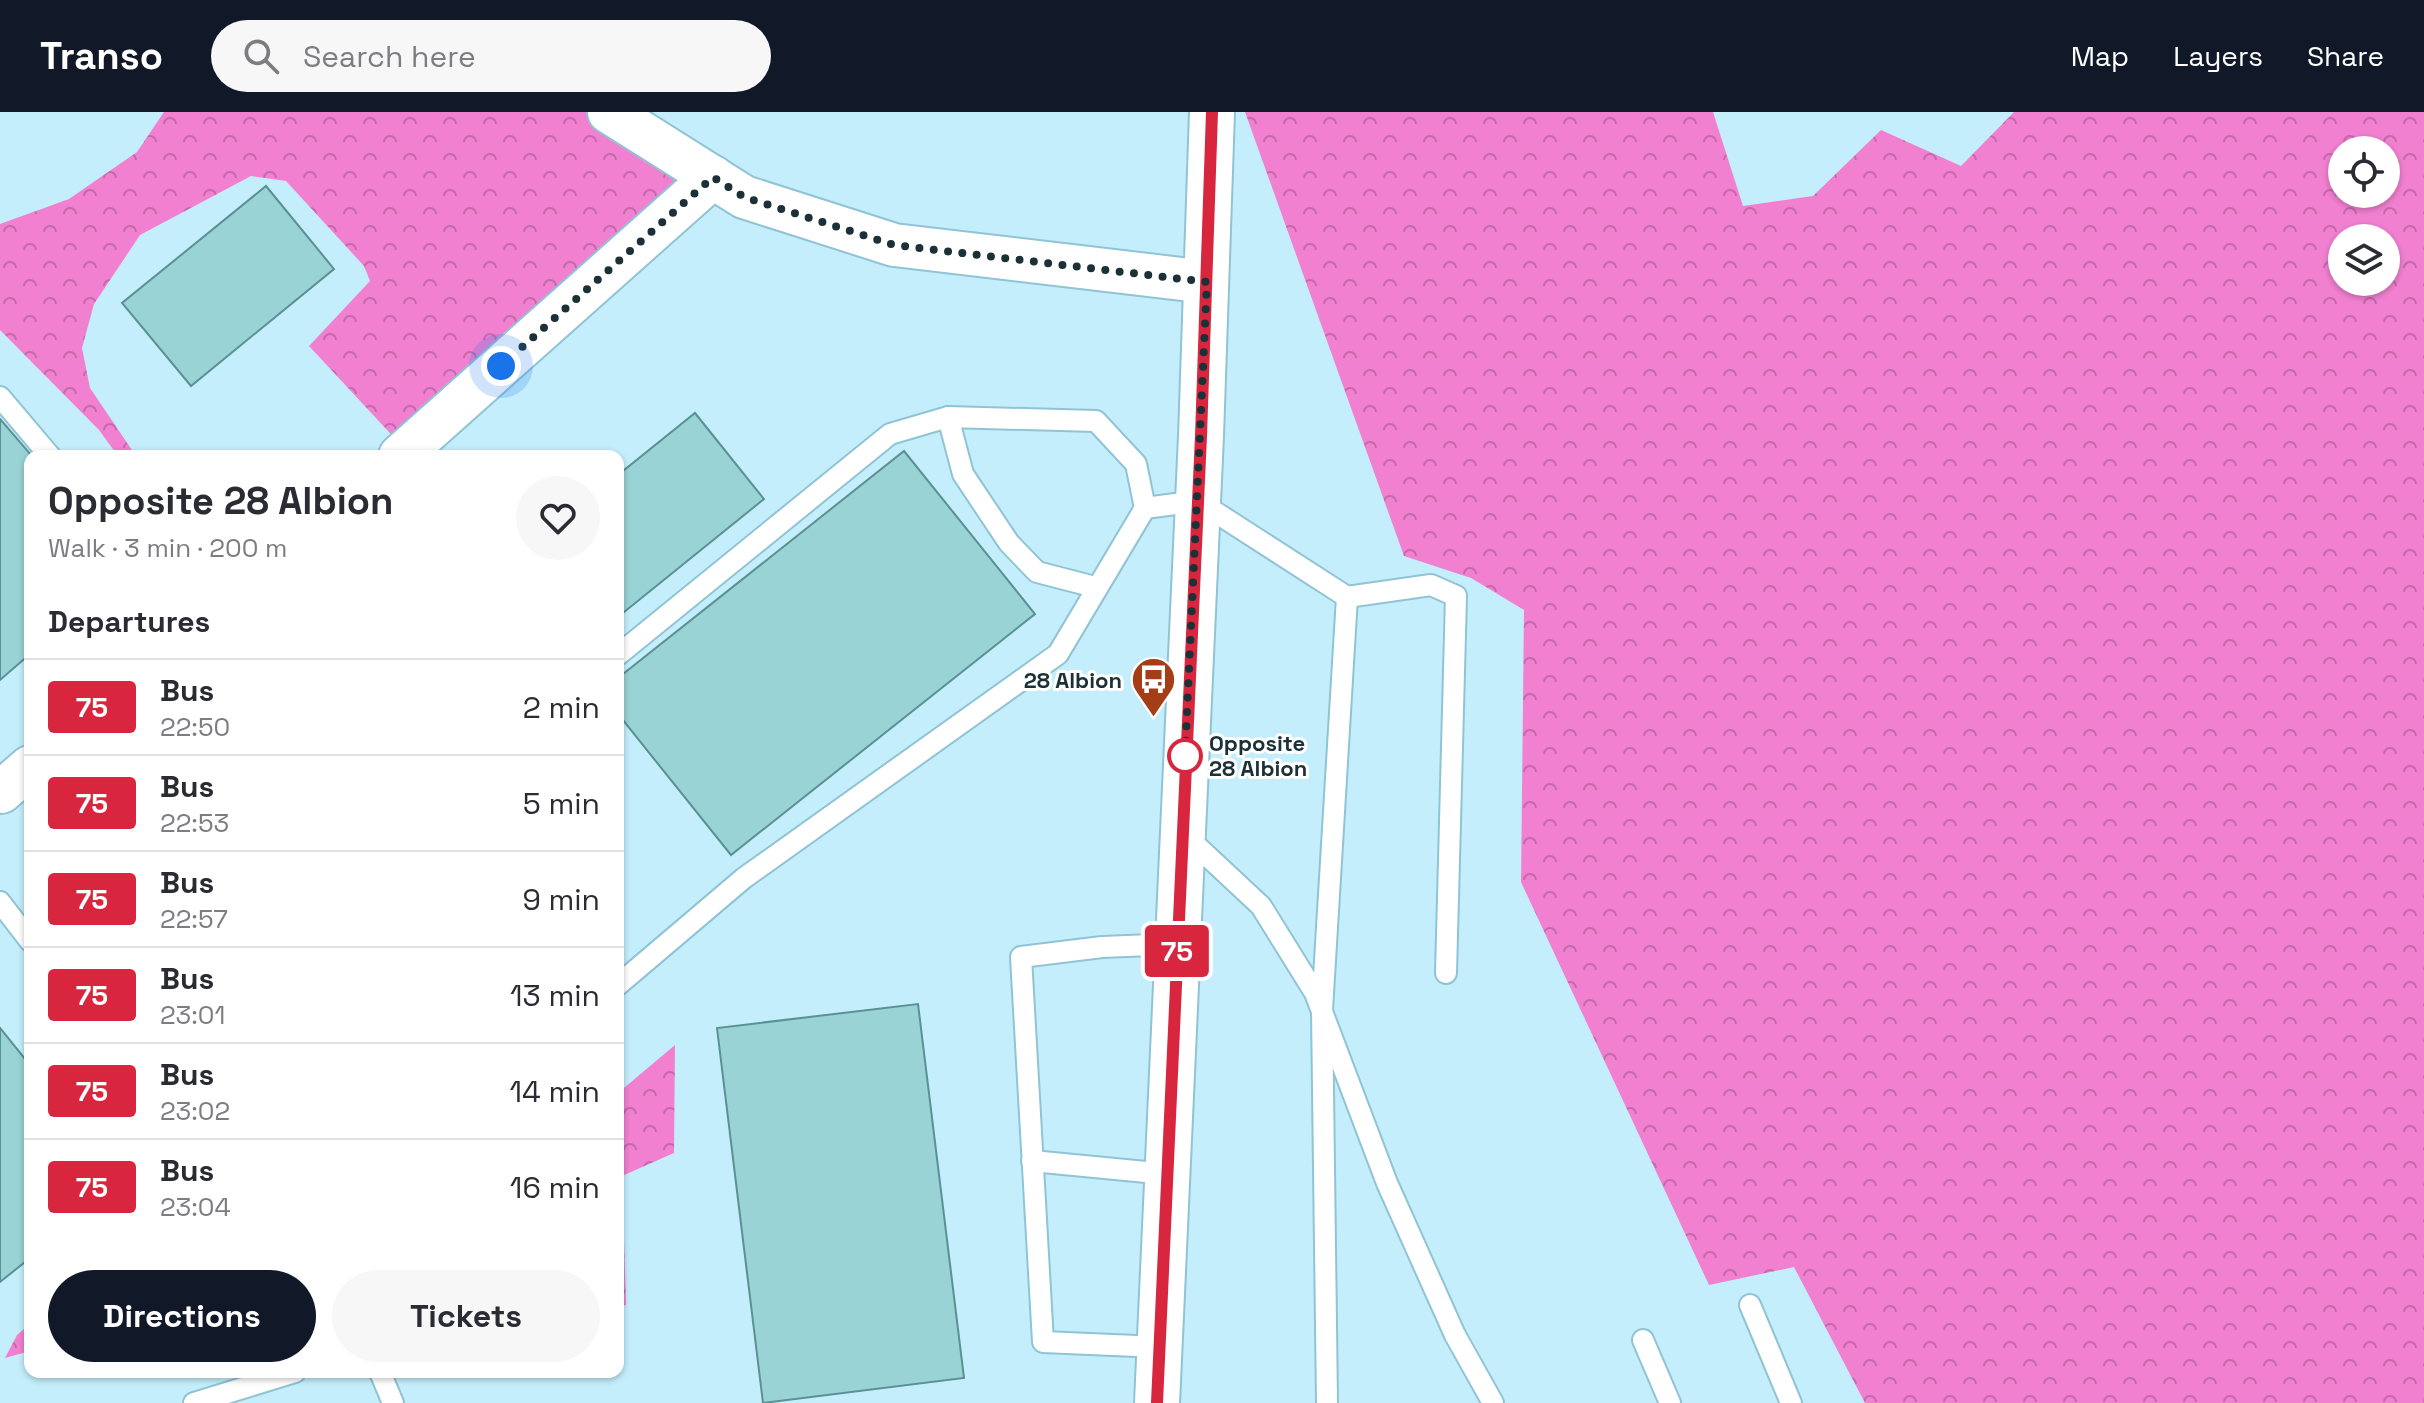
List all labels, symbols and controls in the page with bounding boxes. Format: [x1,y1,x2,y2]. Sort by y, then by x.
search box [211,20,771,92]
text: Transo [40,32,163,80]
icon: search [239,34,283,78]
text: Search here [303,37,476,76]
text: Map [2071,38,2129,74]
text: Layers [2173,38,2263,74]
text: Share [2307,38,2384,74]
map controls [2328,136,2400,296]
button: locate [2328,136,2400,208]
button: layers [2328,224,2400,296]
your location [481,346,521,386]
button: heart [516,476,600,560]
text: Opposite 28 Albion [48,477,393,525]
text: Walk · 3 min · 200 m [48,531,287,565]
text: Departures [48,602,210,641]
bus stop icon: 28 Albion [1129,656,1177,719]
place label: 28 Albion [1024,666,1122,694]
text: Bus [160,671,214,710]
text: 2 min [523,688,600,727]
text: 75 [76,689,108,725]
text: 22:50 [160,710,230,744]
place label: Opposite 28 Albion [1209,729,1307,782]
marker: Opposite 28 Albion [1168,739,1202,773]
text: Bus [160,767,214,806]
text: 5 min [523,784,600,823]
text: 75 [76,785,108,821]
text: 22:53 [160,806,229,840]
text: Bus [160,863,214,902]
text: 9 min [522,880,600,919]
text: 75 [76,881,108,917]
text: 22:57 [160,902,228,936]
line badge: 75 [1141,925,1213,977]
text: 75 [1161,933,1193,969]
text: Bus [160,959,214,998]
text: 13 min [510,976,600,1015]
text: 75 [76,977,108,1013]
text: 23:01 [160,998,225,1032]
text: Bus [160,1055,214,1094]
text: 14 min [509,1072,600,1111]
text: 75 [76,1073,108,1109]
text: 23:02 [160,1094,230,1128]
text: Bus [160,1151,214,1190]
text: 16 min [510,1168,600,1207]
text: 75 [76,1169,108,1205]
text: 23:04 [160,1190,231,1224]
button: Directions [48,1270,316,1362]
button: Tickets [332,1270,600,1362]

